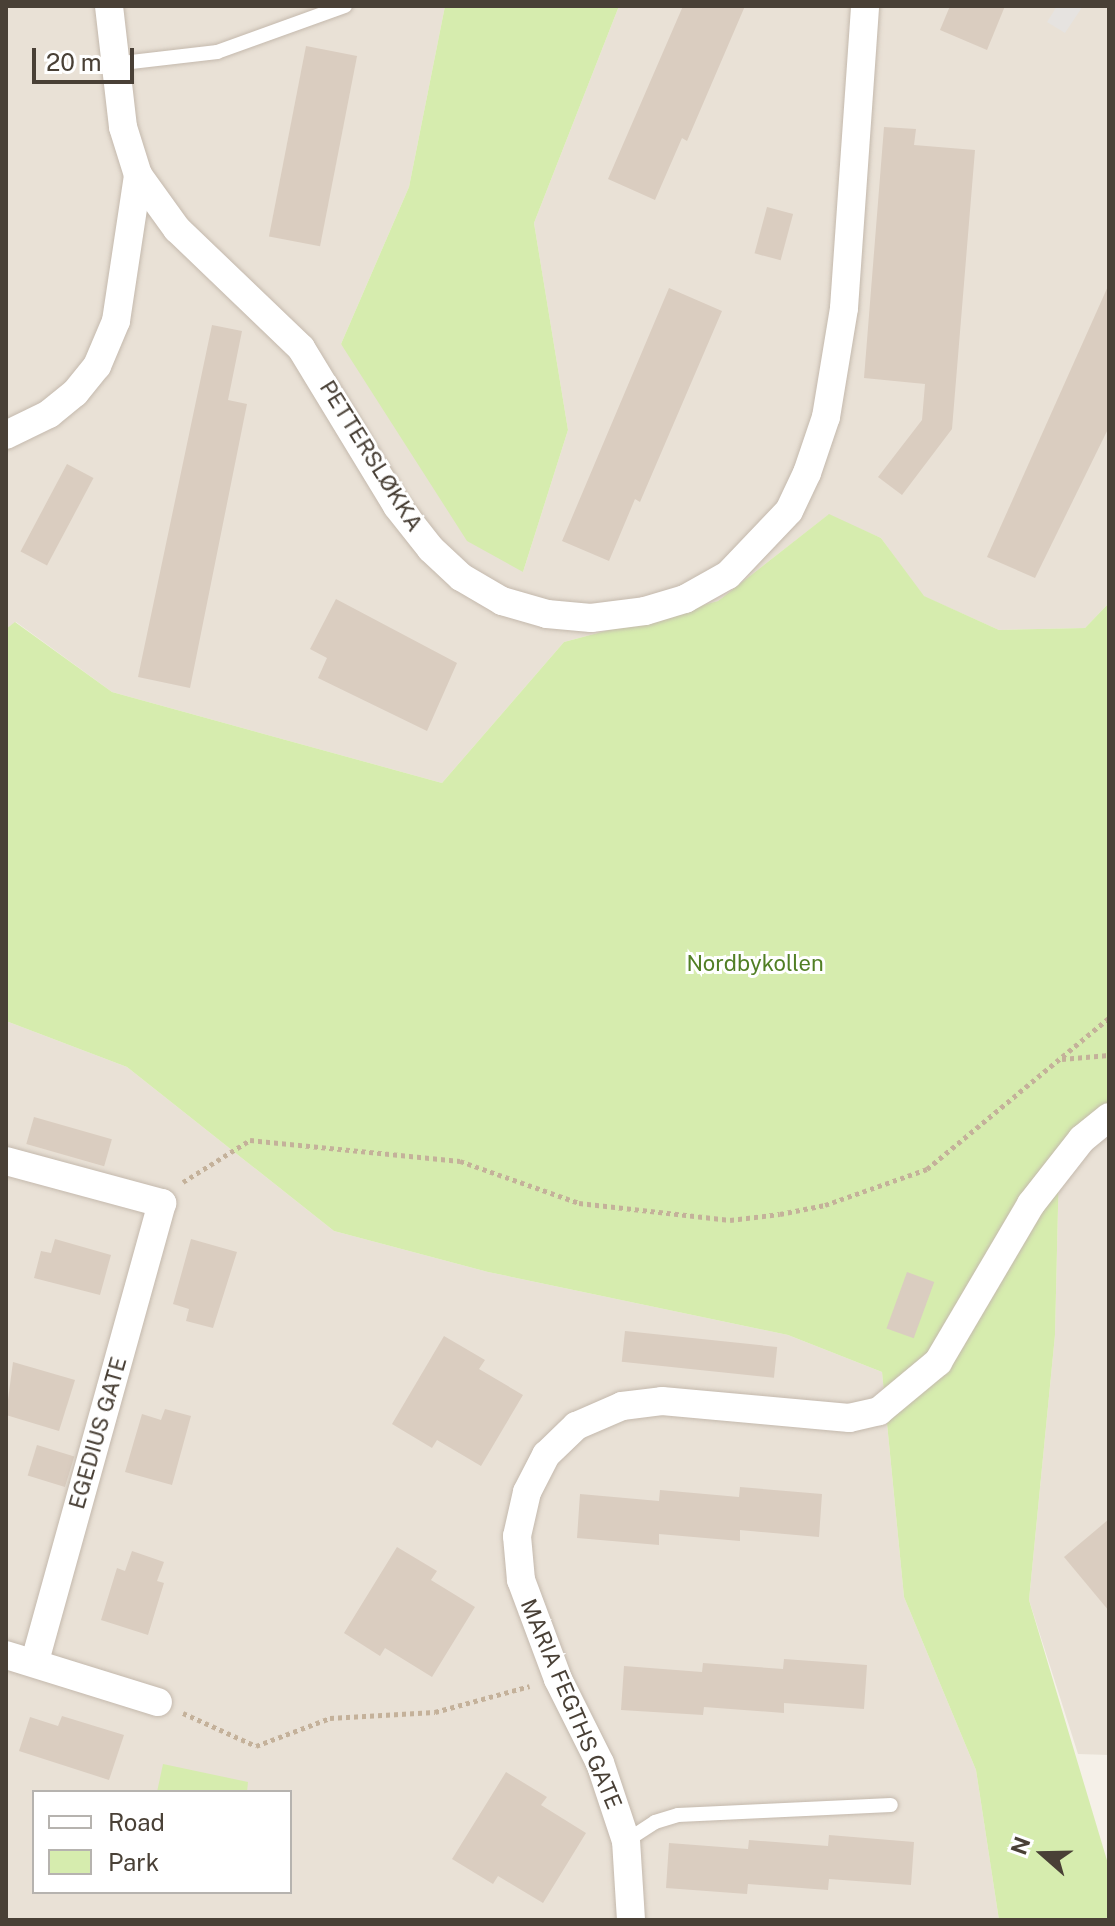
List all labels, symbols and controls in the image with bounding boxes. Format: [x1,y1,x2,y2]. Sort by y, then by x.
scale bar [36,32,138,82]
text: 20 m [46,48,102,76]
street label: PETTERSLØKKA [314,376,428,536]
park label: Nordbykollen [686,951,824,977]
street label: EGEDIUS GATE [64,1354,132,1512]
street label: MARIA FEGTHS GATE [515,1595,627,1813]
legend [32,1790,292,1894]
text: Road [108,1808,165,1836]
north arrow [1003,1814,1083,1894]
text: N [1005,1833,1036,1858]
text: Park [108,1848,159,1876]

